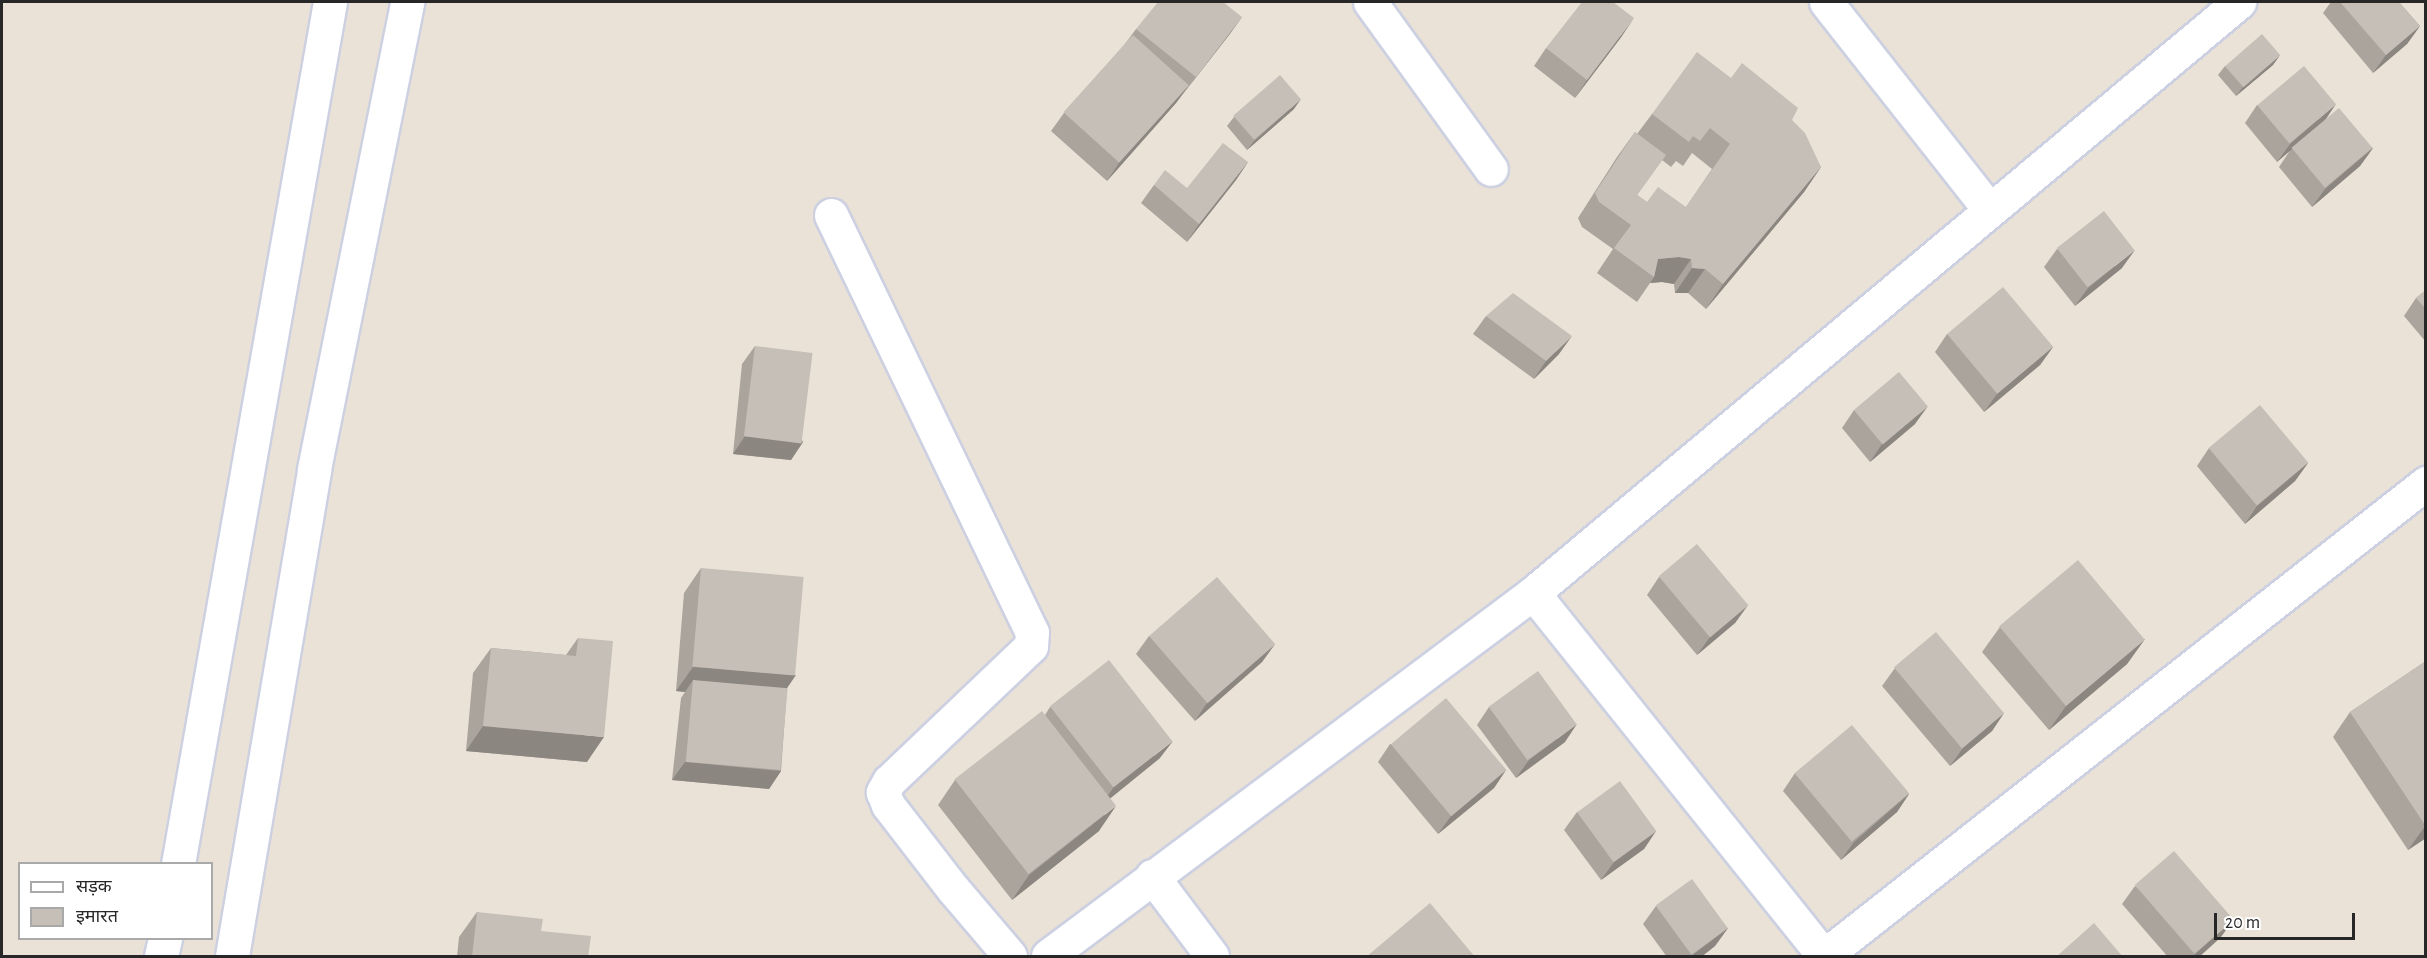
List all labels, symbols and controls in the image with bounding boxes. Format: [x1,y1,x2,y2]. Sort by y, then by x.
legend [18,862,213,940]
text: सड़क [76,878,112,896]
scale bar [2217,901,2358,939]
text: इमारत [76,908,118,926]
text: 20 m [2225,914,2260,932]

